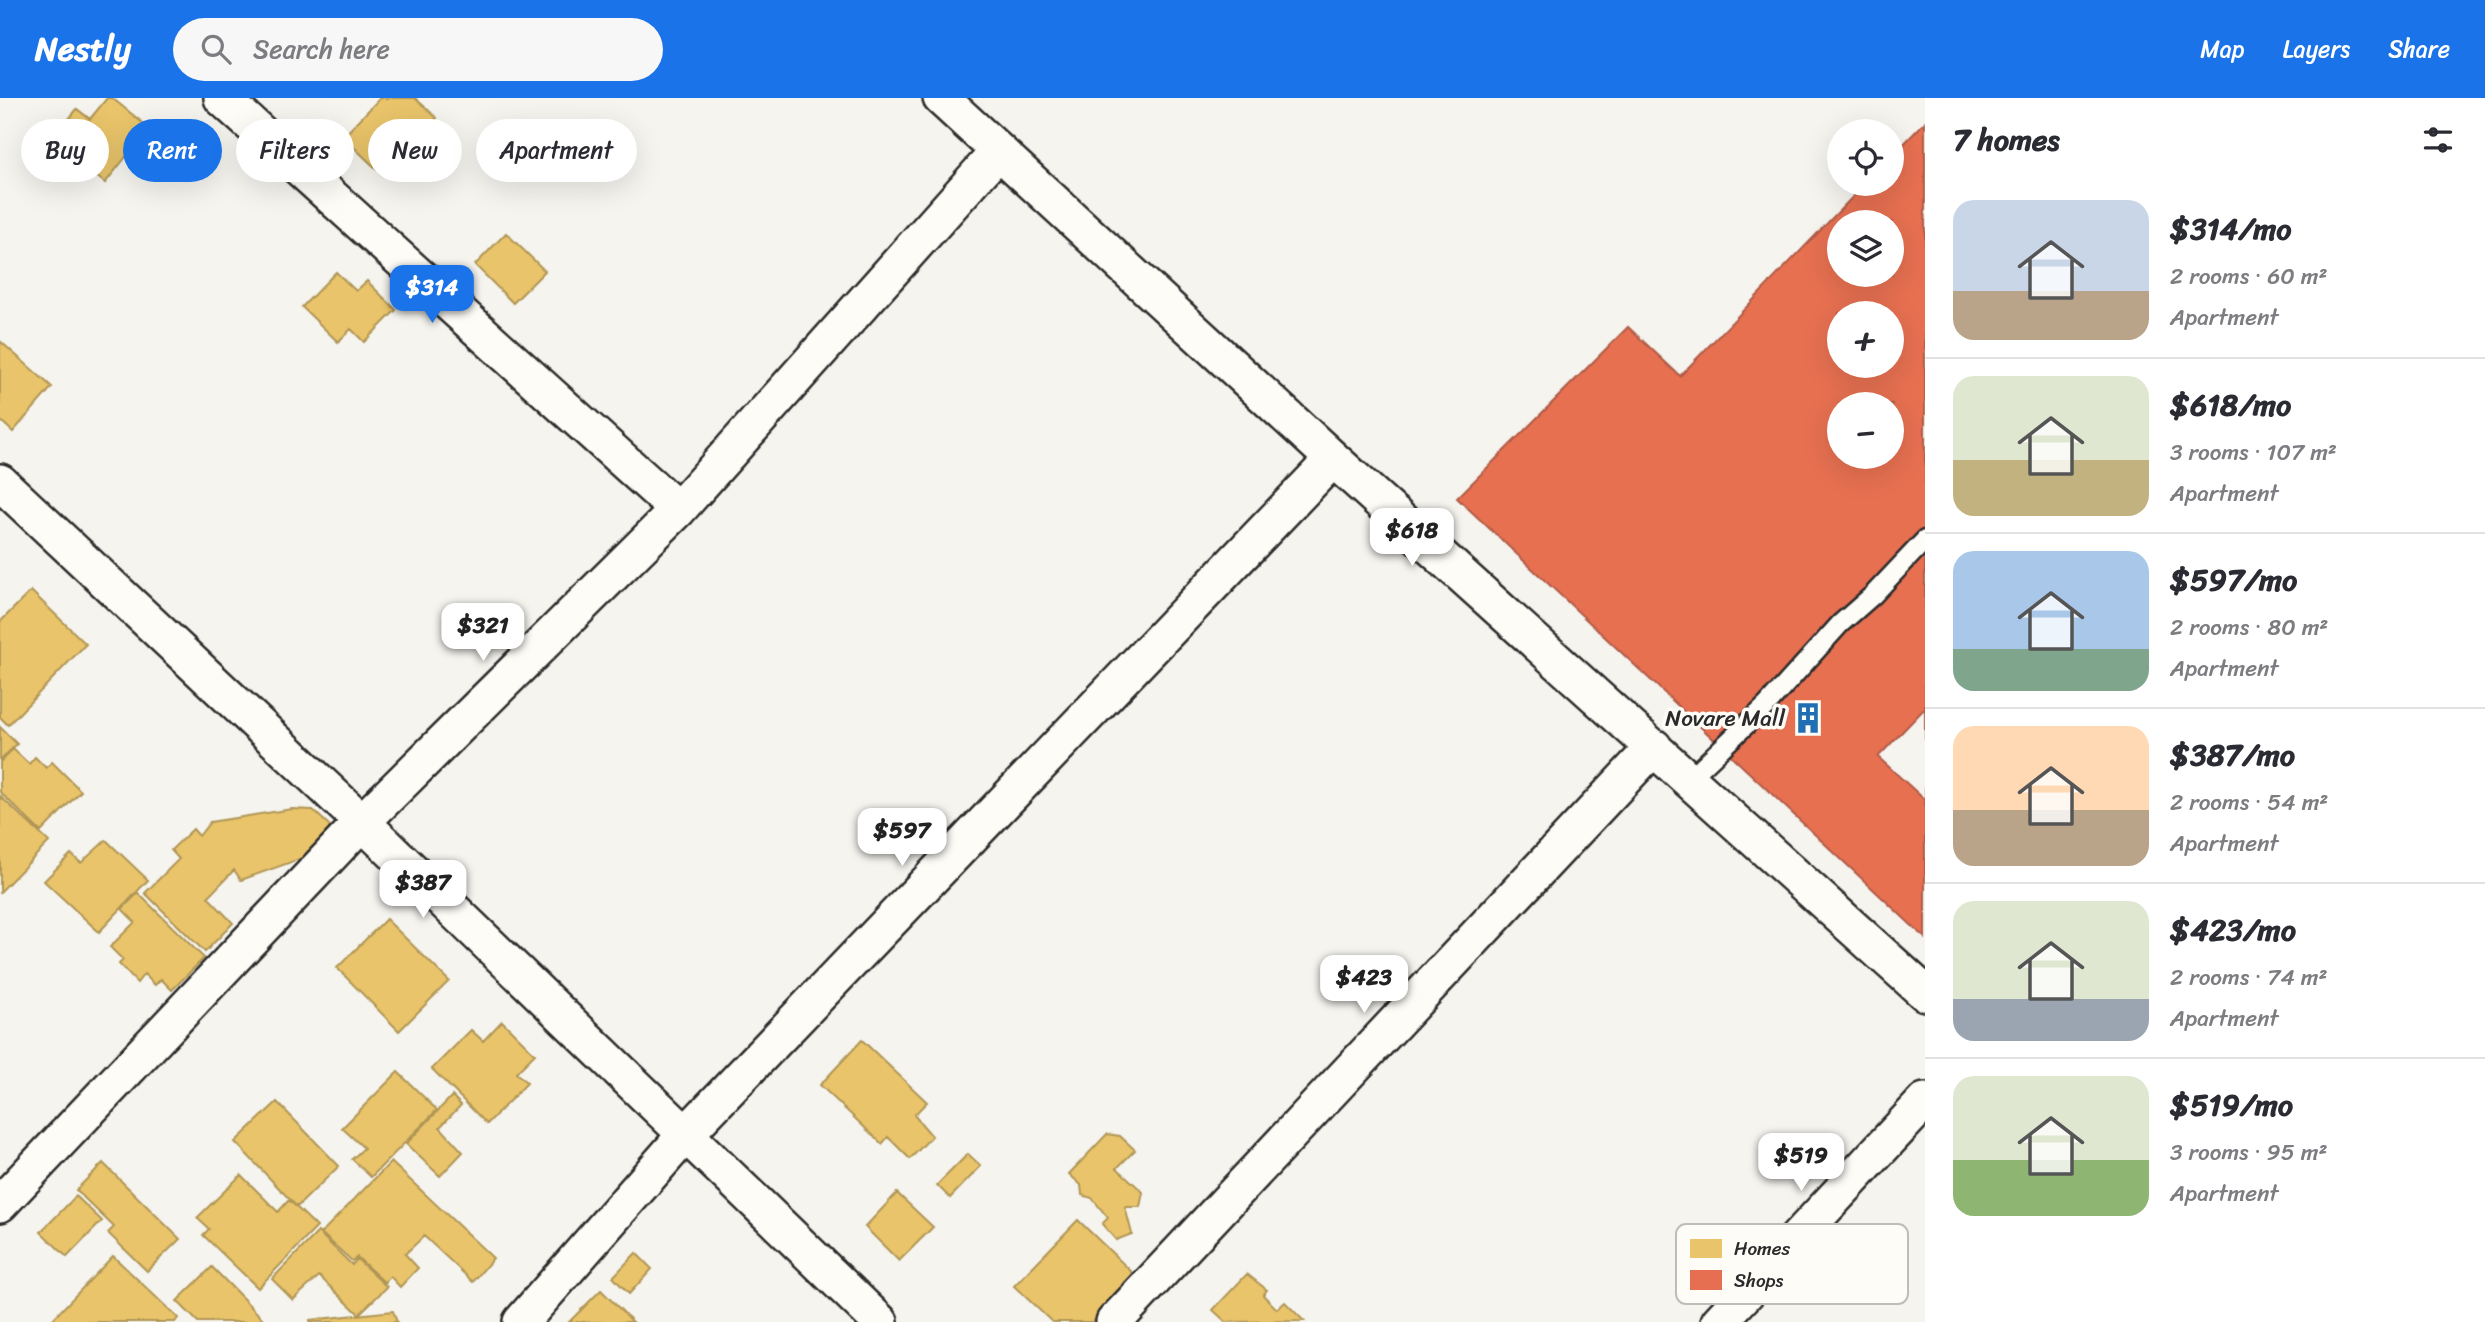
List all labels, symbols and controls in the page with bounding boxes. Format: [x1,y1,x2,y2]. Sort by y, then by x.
search box [173,18,663,81]
text: Nestly [35,20,131,78]
text: Search here [253,26,390,72]
text: Map [2200,28,2245,70]
text: Layers [2283,28,2350,70]
text: Share [2388,28,2450,70]
icon: search [197,30,235,68]
text: 7 homes [1953,113,2060,167]
chip: Buy [21,119,109,182]
chip: Rent [123,119,222,182]
chip: Filters [236,119,354,182]
chip: New [368,119,462,182]
chip: Apartment [476,119,637,182]
map controls [1827,119,1904,469]
button: locate [1827,119,1904,196]
icon: filters [2419,121,2457,159]
text: $314/mo [2170,202,2291,256]
button: layers [1827,210,1904,287]
icon: home [2009,228,2093,312]
text: 2 rooms · 60 m² [2170,256,2328,297]
pin: $314 [391,266,473,325]
text: $314 [406,267,458,308]
text: Apartment [2170,297,2279,338]
button: + [1827,301,1904,378]
text: $618/mo [2170,378,2291,432]
button: − [1827,392,1904,469]
icon: home [2009,404,2093,488]
text: 3 rooms · 107 m² [2170,432,2337,473]
text: Apartment [2170,473,2279,514]
pin: $618 [1371,508,1453,568]
text: $618 [1386,510,1438,551]
text: $597/mo [2170,553,2297,607]
icon: home [2009,579,2093,663]
pin: $321 [442,603,524,663]
text: $321 [457,605,509,646]
text: 2 rooms · 80 m² [2170,607,2328,648]
text: Apartment [2170,648,2279,689]
place label: Novare Mall [1665,698,1785,739]
building icon: Novare Mall [1791,701,1825,735]
text: $387/mo [2170,728,2295,782]
icon: home [2009,754,2093,838]
text: 2 rooms · 54 m² [2170,782,2328,823]
pin: $597 [861,808,943,868]
text: $597 [874,810,930,851]
text: Apartment [2170,823,2279,864]
pin: $387 [382,860,464,920]
text: $387 [395,862,451,903]
text: $423/mo [2170,903,2296,957]
icon: home [2009,929,2093,1013]
pin: $423 [1323,956,1405,1015]
text: $423 [1336,957,1392,998]
text: 2 rooms · 74 m² [2170,957,2327,998]
text: Apartment [2170,998,2279,1039]
text: $519/mo [2170,1078,2293,1132]
icon: home [2009,1104,2093,1188]
text: 3 rooms · 95 m² [2170,1132,2327,1173]
pin: $519 [1760,1134,1842,1193]
text: $519 [1774,1135,1828,1176]
text: Apartment [2170,1173,2279,1214]
legend [1676,1224,1908,1304]
text: Homes [1734,1232,1790,1265]
text: Shops [1734,1264,1784,1297]

